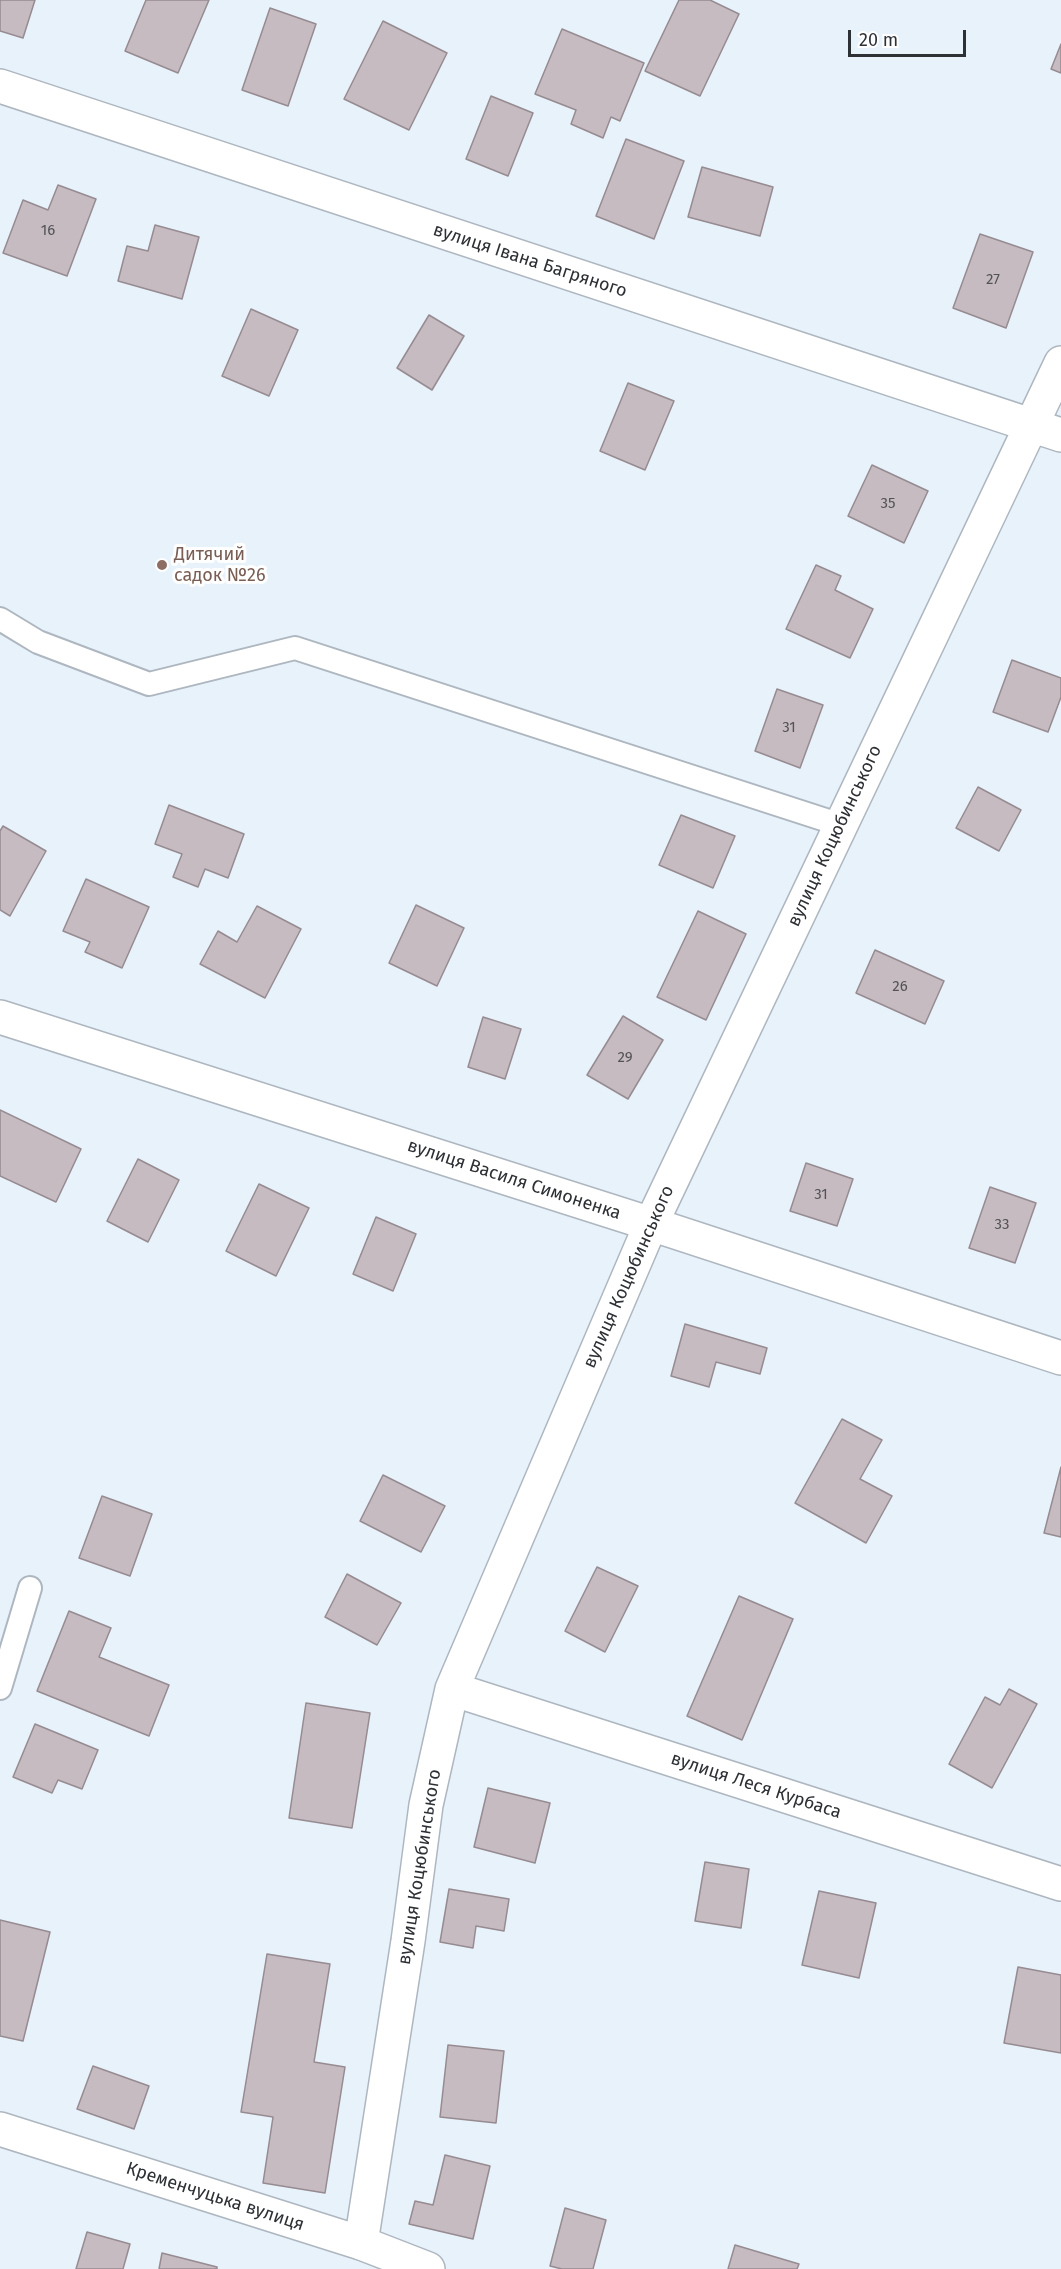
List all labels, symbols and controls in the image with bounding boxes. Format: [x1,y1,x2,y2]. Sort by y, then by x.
scale bar [851,18,970,56]
text: 20 m [859,29,898,51]
street label: вулиця Івана Багряного [430,219,630,303]
house number: 16 [41,222,55,240]
house number: 27 [986,271,1000,289]
house number: 35 [881,495,895,513]
place label: Дитячий садок №26 [174,544,266,586]
marker: Дитячий садок №26 [155,558,169,572]
house number: 31 [782,719,796,737]
street label: вулиця Коцюбинського [783,742,887,930]
house number: 26 [892,978,908,996]
house number: 29 [617,1049,633,1067]
street label: вулиця Василя Симоненка [404,1135,624,1225]
street label: вулиця Коцюбинського [579,1182,679,1372]
house number: 31 [814,1186,828,1204]
house number: 33 [995,1216,1009,1234]
street label: вулиця Леся Курбаса [668,1748,844,1824]
street label: вулиця Коцюбинського [394,1768,446,1966]
street label: Кременчуцька вулиця [123,2158,307,2236]

